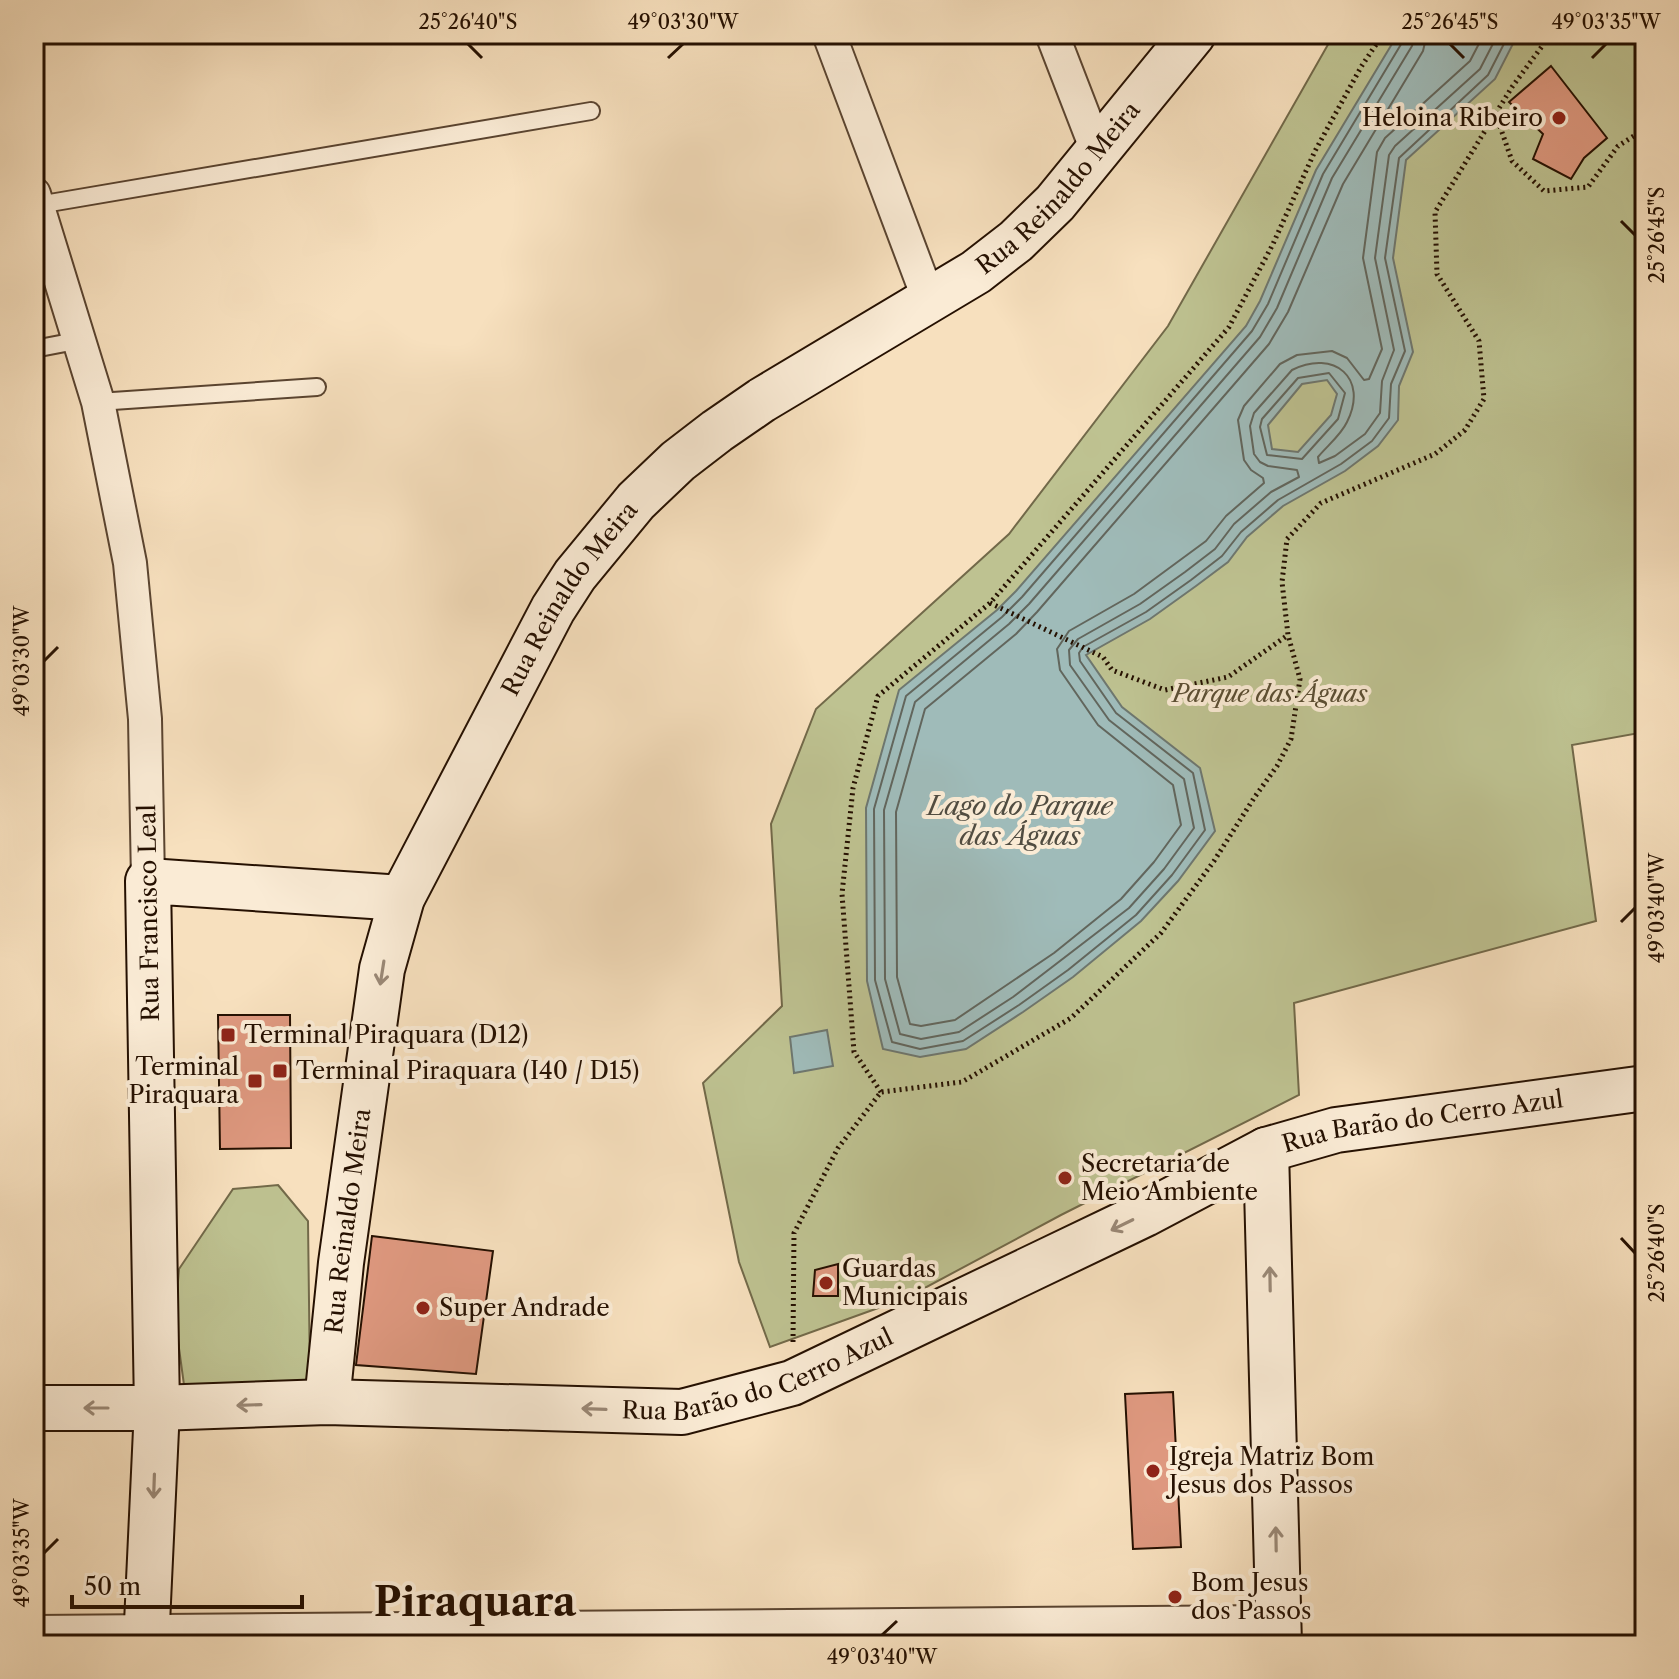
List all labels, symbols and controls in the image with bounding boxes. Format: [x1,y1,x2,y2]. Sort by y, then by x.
text: 25°26'40"S [419,10,517,34]
text: 49°03'30"W [628,10,740,34]
text: 25°26'45"S [1402,10,1498,34]
text: 49°03'35"W [1551,10,1662,34]
street label: Rua Reinaldo Meira [970,95,1146,280]
place label: Heloina Ribeiro [1362,103,1543,132]
marker: Heloina Ribeiro [1550,109,1568,127]
text: 25°26'45"S [1645,187,1669,283]
street label: Rua Reinaldo Meira [495,495,644,700]
text: 49°03'30"W [10,604,34,716]
park label: Parque das Águas [1170,679,1368,708]
water label: Lago do Parque das Águas [925,790,1114,852]
street label: Rua Francisco Leal [132,804,165,1022]
text: 49°03'40"W [1645,852,1669,963]
one-way arrow [374,960,389,985]
place label: Terminal Piraquara (D12) [244,1020,528,1049]
marker: Terminal Piraquara (D12) [219,1026,237,1044]
place label: Terminal Piraquara [129,1052,239,1109]
place label: Terminal Piraquara (I40 / D15) [296,1056,639,1085]
marker: Terminal Piraquara (I40 / D15) [271,1062,289,1080]
marker: Terminal Piraquara [246,1072,264,1090]
street label: Rua Barão do Cerro Azul [1279,1084,1565,1159]
street label: Rua Reinaldo Meira [319,1106,376,1335]
place label: Secretaria de Meio Ambiente [1081,1149,1258,1206]
marker: Secretaria de Meio Ambiente [1056,1169,1074,1187]
text: 25°26'40"S [1645,1204,1669,1302]
one-way arrow [1111,1217,1135,1233]
place label: Guardas Municipais [842,1254,968,1311]
one-way arrow [1262,1266,1277,1293]
marker: Guardas Municipais [817,1274,835,1292]
place label: Super Andrade [439,1293,610,1322]
marker: Super Andrade [414,1299,432,1317]
street label: Rua Barão do Cerro Azul [621,1322,897,1426]
one-way arrow [236,1397,263,1412]
one-way arrow [83,1400,110,1416]
one-way arrow [581,1402,608,1417]
place label: Igreja Matriz Bom Jesus dos Passos [1165,1442,1374,1499]
marker: Igreja Matriz Bom Jesus dos Passos [1144,1462,1162,1480]
one-way arrow [146,1472,161,1499]
text: 49°03'35"W [10,1497,34,1608]
one-way arrow [1268,1526,1283,1553]
scale bar [72,1559,302,1609]
place label: Bom Jesus dos Passos [1191,1568,1311,1625]
text: 50 m [84,1572,141,1601]
district label: Piraquara [374,1577,577,1626]
marker: Bom Jesus dos Passos [1166,1588,1184,1606]
text: 49°03'40"W [827,1645,938,1669]

